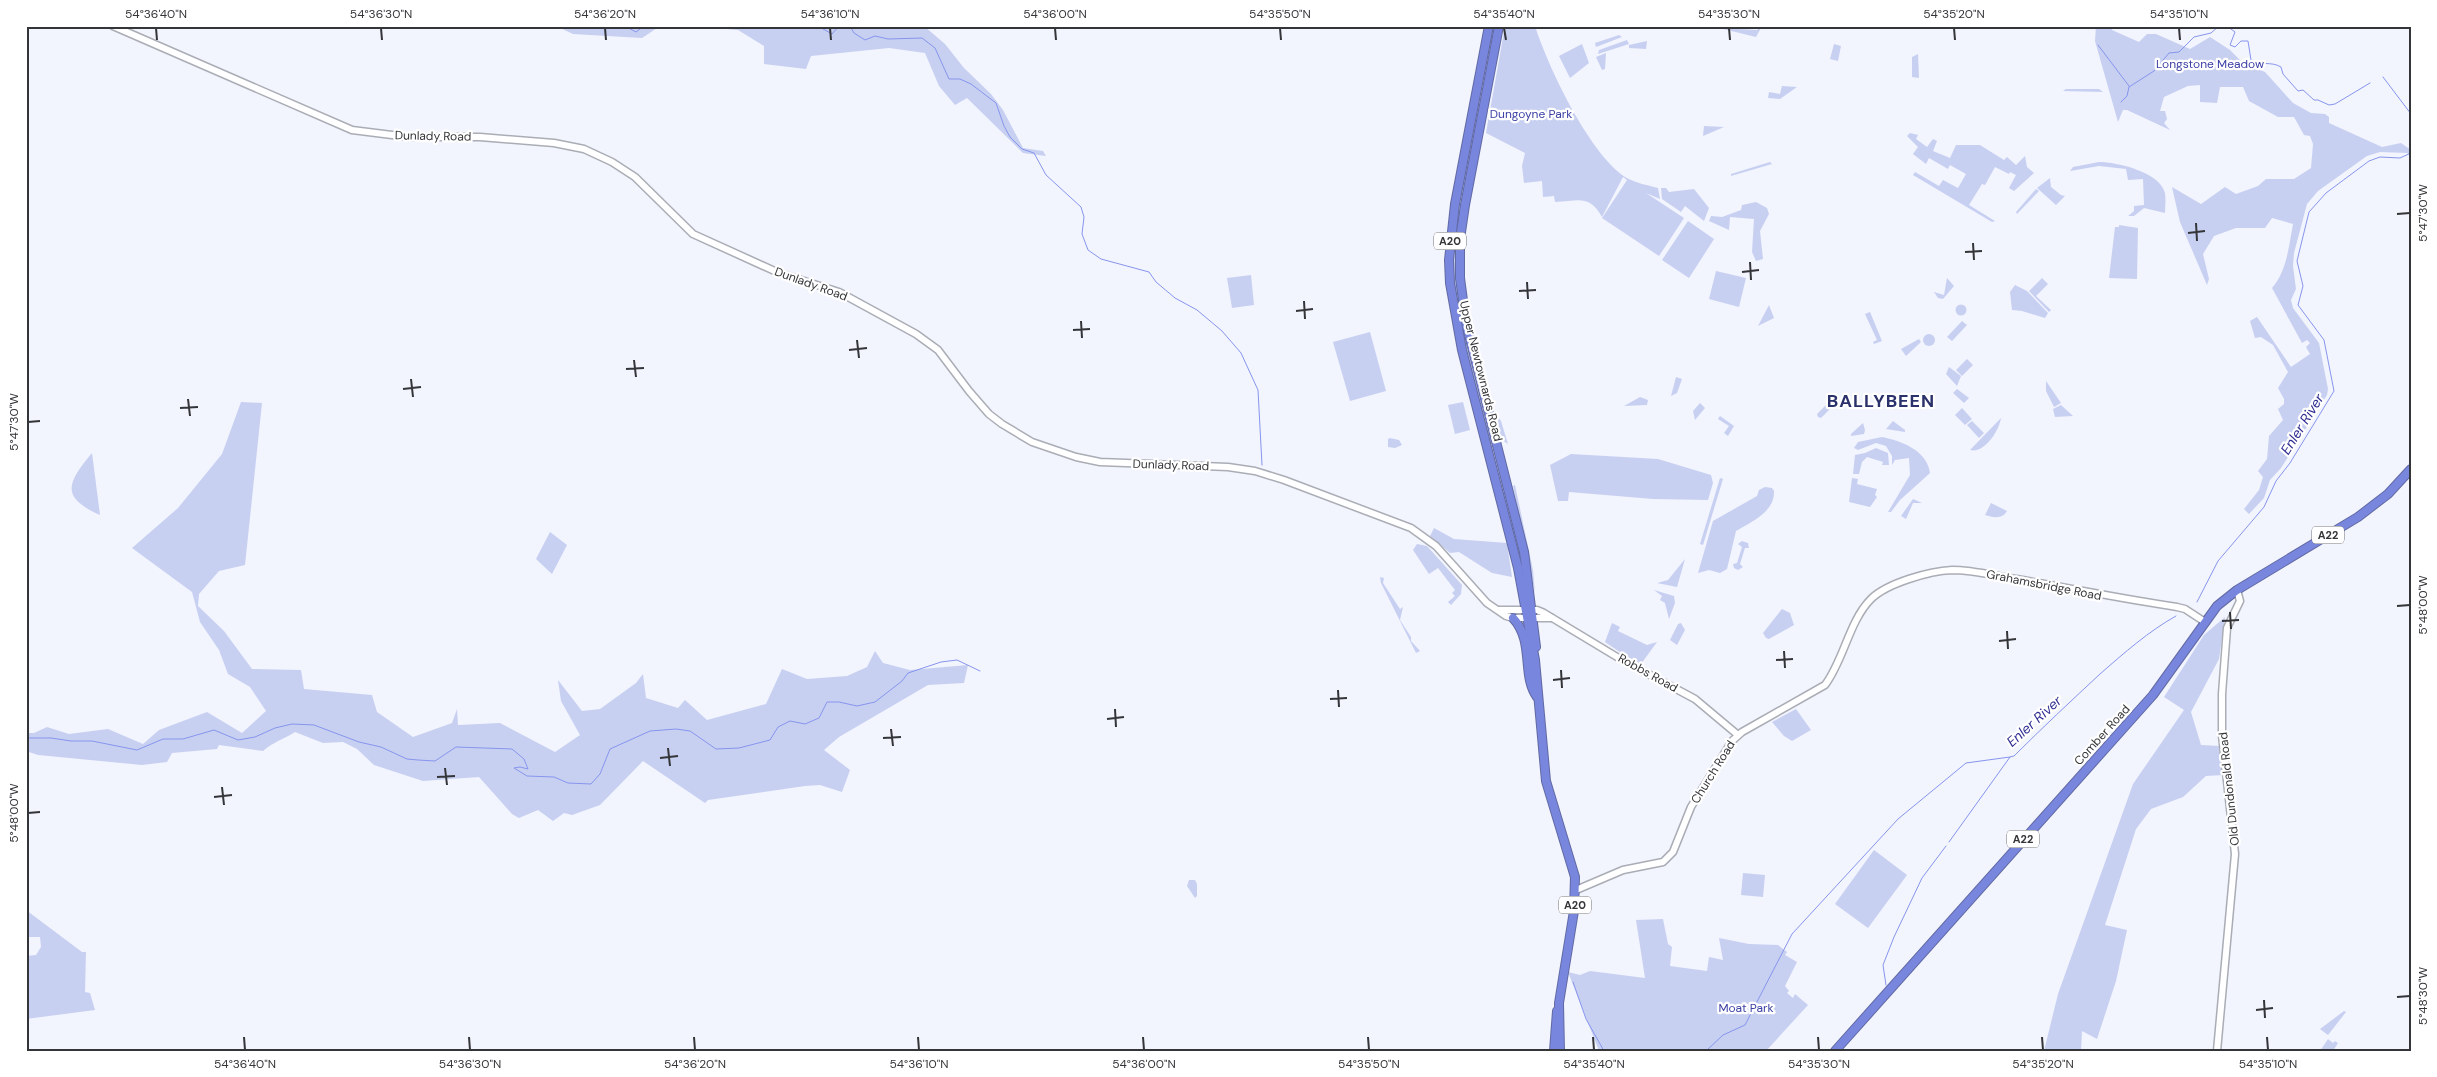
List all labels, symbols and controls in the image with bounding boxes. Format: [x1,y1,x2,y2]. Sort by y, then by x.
text: 54°36'40"N [125,6,187,22]
text: 54°36'30"N [350,6,412,22]
text: 54°36'20"N [574,6,636,22]
text: 54°36'10"N [801,6,860,22]
text: 54°36'00"N [1023,6,1087,22]
text: 54°35'50"N [1249,6,1311,22]
text: 54°35'40"N [1473,6,1535,22]
text: 54°35'30"N [1698,6,1760,22]
text: 54°35'20"N [1923,6,1985,22]
text: 54°35'10"N [2150,6,2208,22]
park label: Longstone Meadow [2156,56,2264,72]
park label: Dungoyne Park [1490,106,1572,122]
street label: Dunlady Road [395,127,471,145]
text: 5°47'30"W [2415,184,2431,242]
road number: A20 [1434,232,1466,250]
street label: Dunlady Road [772,263,850,305]
street label: Upper Newtownards Road [1456,299,1506,443]
district label: BALLYBEEN [1827,389,1935,413]
water label: Enler River [2276,390,2328,458]
text: 5°47'30"W [6,393,22,451]
street label: Dunlady Road [1132,456,1210,474]
road number: A22 [2312,526,2344,544]
street label: Grahamsbridge Road [1985,566,2103,604]
text: 5°48'00"W [2415,575,2431,635]
street label: Robbs Road [1615,650,1681,696]
water label: Enler River [2003,691,2066,750]
street label: Comber Road [2071,701,2133,769]
street label: Old Dundonald Road [2215,731,2243,847]
street label: Church Road [1687,737,1739,807]
text: 5°48'00"W [6,783,22,843]
road number: A22 [2007,831,2039,848]
road number: A20 [1559,896,1591,914]
text: 5°48'30"W [2415,966,2431,1025]
park label: Moat Park [1718,1000,1774,1016]
text: 54°36'40"N [214,1056,276,1072]
text: 54°36'30"N [439,1056,501,1072]
text: 54°36'20"N [664,1056,726,1072]
text: 54°36'10"N [890,1056,949,1072]
text: 54°36'00"N [1112,1056,1176,1072]
text: 54°35'50"N [1338,1056,1400,1072]
text: 54°35'40"N [1563,1056,1625,1072]
text: 54°35'30"N [1788,1056,1850,1072]
text: 54°35'20"N [2012,1056,2074,1072]
text: 54°35'10"N [2239,1056,2297,1072]

